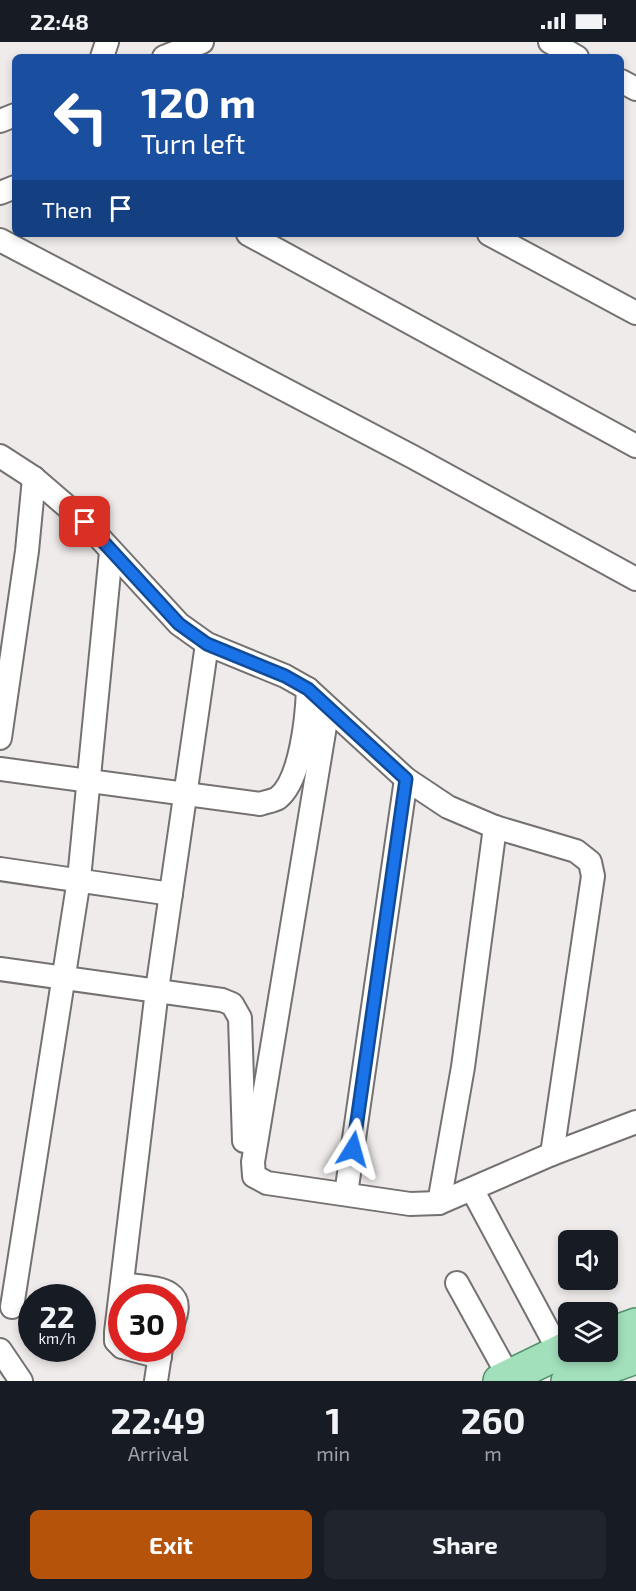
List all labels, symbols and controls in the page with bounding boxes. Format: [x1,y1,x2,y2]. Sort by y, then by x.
text: 22:48 [30,8,89,34]
text: 120 m [141,76,256,126]
icon: left [42,78,120,156]
text: Turn left [141,127,245,159]
icon: arrive [104,192,137,225]
text: Then [42,196,92,222]
pin [59,496,110,547]
icon: arrive [68,505,101,538]
position arrow [321,1117,385,1181]
map controls [558,1230,618,1362]
button: sound [558,1230,618,1290]
speed limit sign: 30 [108,1284,186,1362]
text: 22 [40,1298,74,1334]
button: layers [558,1302,618,1362]
text: km/h [38,1329,76,1347]
text: 22:49 [110,1398,206,1441]
text: 1 [325,1398,341,1441]
text: 260 [461,1398,526,1441]
text: Arrival [128,1441,189,1465]
text: min [316,1441,350,1465]
text: m [484,1441,502,1465]
button: Exit [30,1510,312,1579]
button: Share [324,1510,606,1579]

